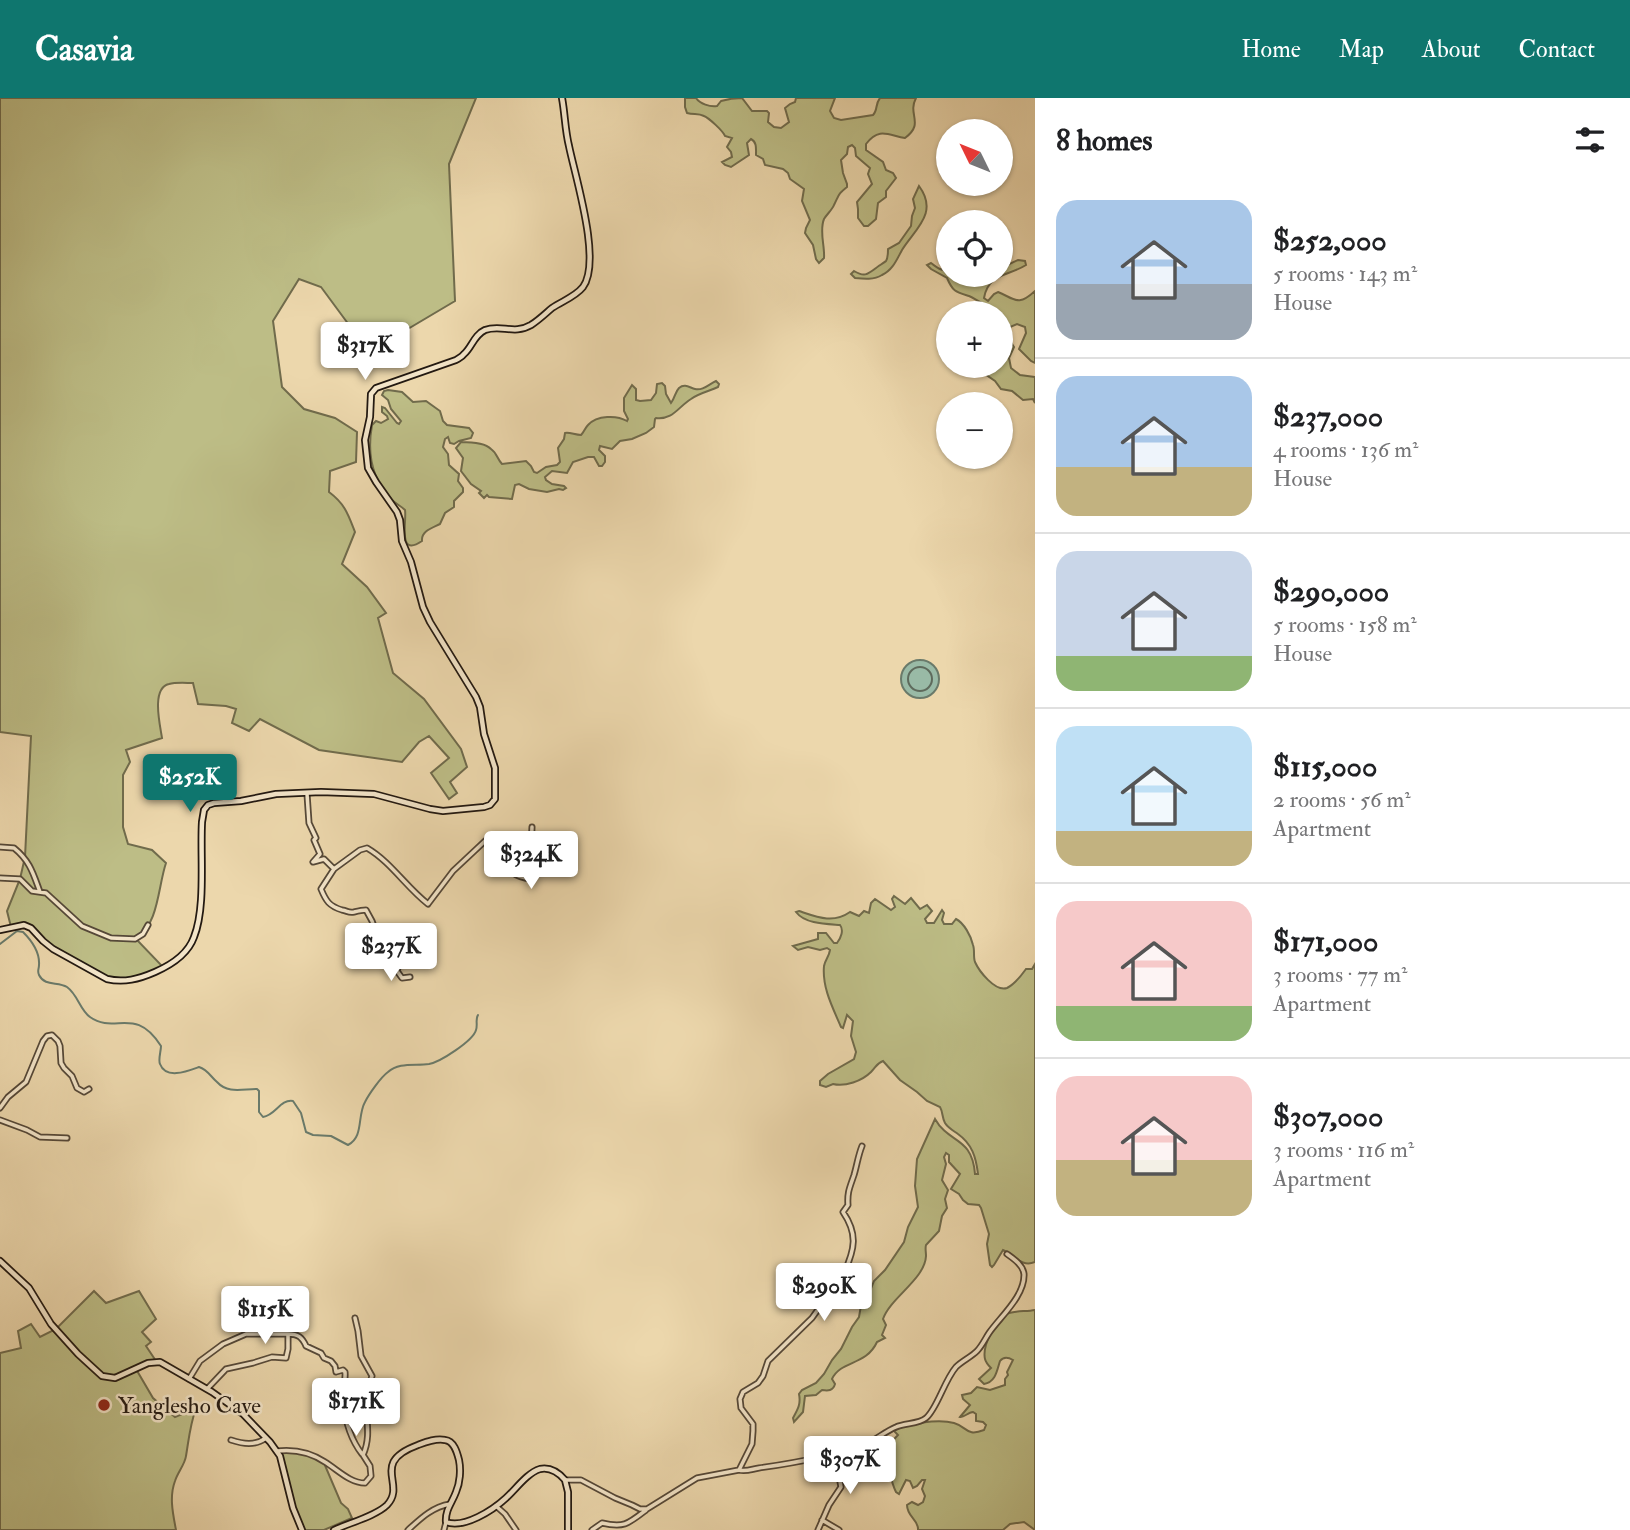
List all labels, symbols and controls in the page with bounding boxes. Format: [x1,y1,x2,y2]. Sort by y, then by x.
text: Casavia [35,29,134,70]
text: Home [1241,34,1301,65]
text: Map [1339,34,1384,65]
text: About [1422,34,1481,65]
text: Contact [1519,34,1595,65]
north arrow [936,119,1013,196]
map controls [936,119,1013,469]
icon: filters [1571,121,1609,159]
text: 8 homes [1056,122,1153,159]
button: locate [936,210,1013,287]
text: $252,000 [1273,222,1387,259]
icon: home [1112,228,1196,312]
text: 5 rooms · 143 m² [1273,259,1417,288]
text: House [1273,288,1332,317]
button: + [936,301,1013,378]
pin: $317K [316,322,414,382]
text: $317K [337,330,393,359]
button: − [936,392,1013,469]
text: $237,000 [1273,398,1383,435]
icon: home [1112,404,1196,488]
text: 4 rooms · 136 m² [1273,435,1419,464]
text: House [1273,464,1332,493]
text: $290,000 [1273,573,1389,610]
icon: home [1112,579,1196,663]
text: 5 rooms · 158 m² [1273,610,1417,639]
text: House [1273,639,1332,668]
text: $115,000 [1273,748,1377,785]
pin: $252K [141,754,239,814]
icon: home [1112,754,1196,838]
text: $252K [159,762,221,791]
text: 2 rooms · 56 m² [1273,785,1411,814]
text: Apartment [1273,814,1371,843]
pin: $324K [482,832,580,891]
text: $324K [500,839,562,868]
text: $171,000 [1273,923,1378,960]
pin: $237K [342,924,440,983]
icon: home [1112,929,1196,1013]
text: $237K [361,931,421,960]
text: 3 rooms · 77 m² [1273,960,1408,989]
text: Apartment [1273,989,1371,1018]
text: $307,000 [1273,1098,1383,1135]
icon: home [1112,1104,1196,1188]
text: 3 rooms · 116 m² [1273,1135,1414,1164]
text: Apartment [1273,1164,1371,1193]
pin: $290K [775,1264,873,1323]
text: $290K [792,1271,856,1300]
pin: $115K [216,1286,314,1346]
text: $115K [237,1294,293,1323]
pin: $171K [307,1378,405,1438]
text: $171K [328,1386,384,1415]
place label: Yanglesho Cave [118,1391,261,1420]
marker: Yanglesho Cave [96,1397,112,1413]
pin: $307K [801,1436,899,1496]
text: $307K [820,1444,880,1473]

